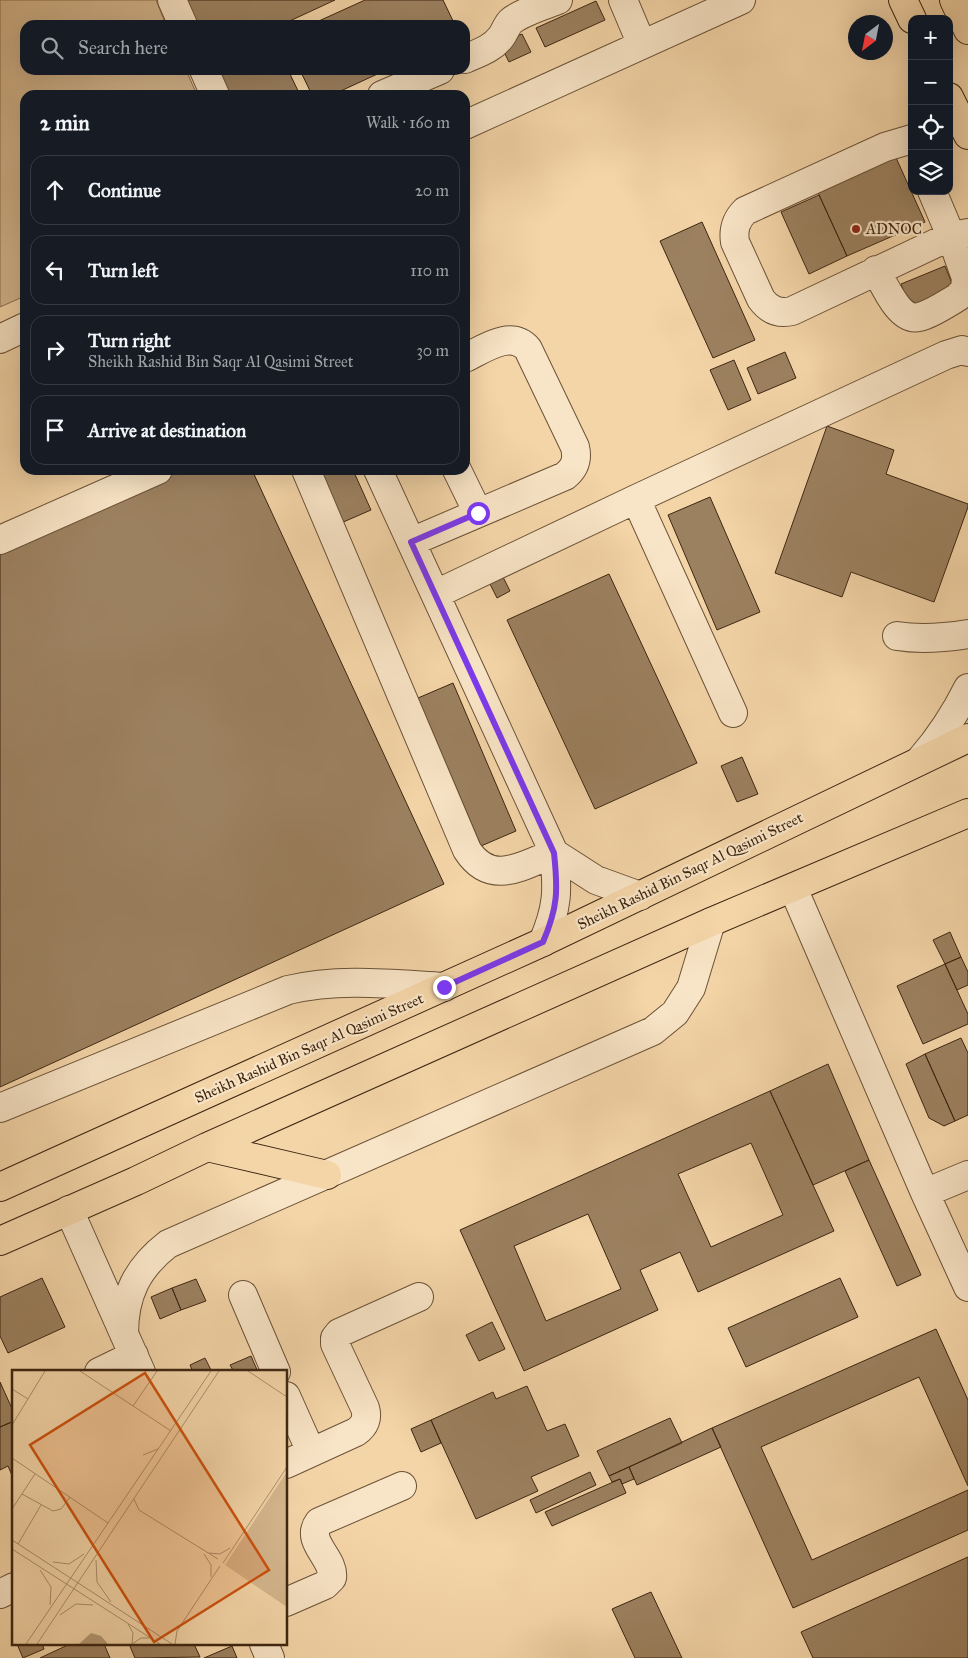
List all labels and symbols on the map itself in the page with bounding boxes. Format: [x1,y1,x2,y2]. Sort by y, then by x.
north arrow [848,15,893,60]
place label: ADNOC [865,220,922,238]
marker: ADNOC [850,223,862,235]
route start [467,502,490,525]
street label: Sheikh Rashid Bin Saqr Al Qasimi Street [574,808,807,935]
route end [433,976,456,999]
street label: Sheikh Rashid Bin Saqr Al Qasimi Street [192,989,427,1108]
inset map [12,1370,288,1646]

